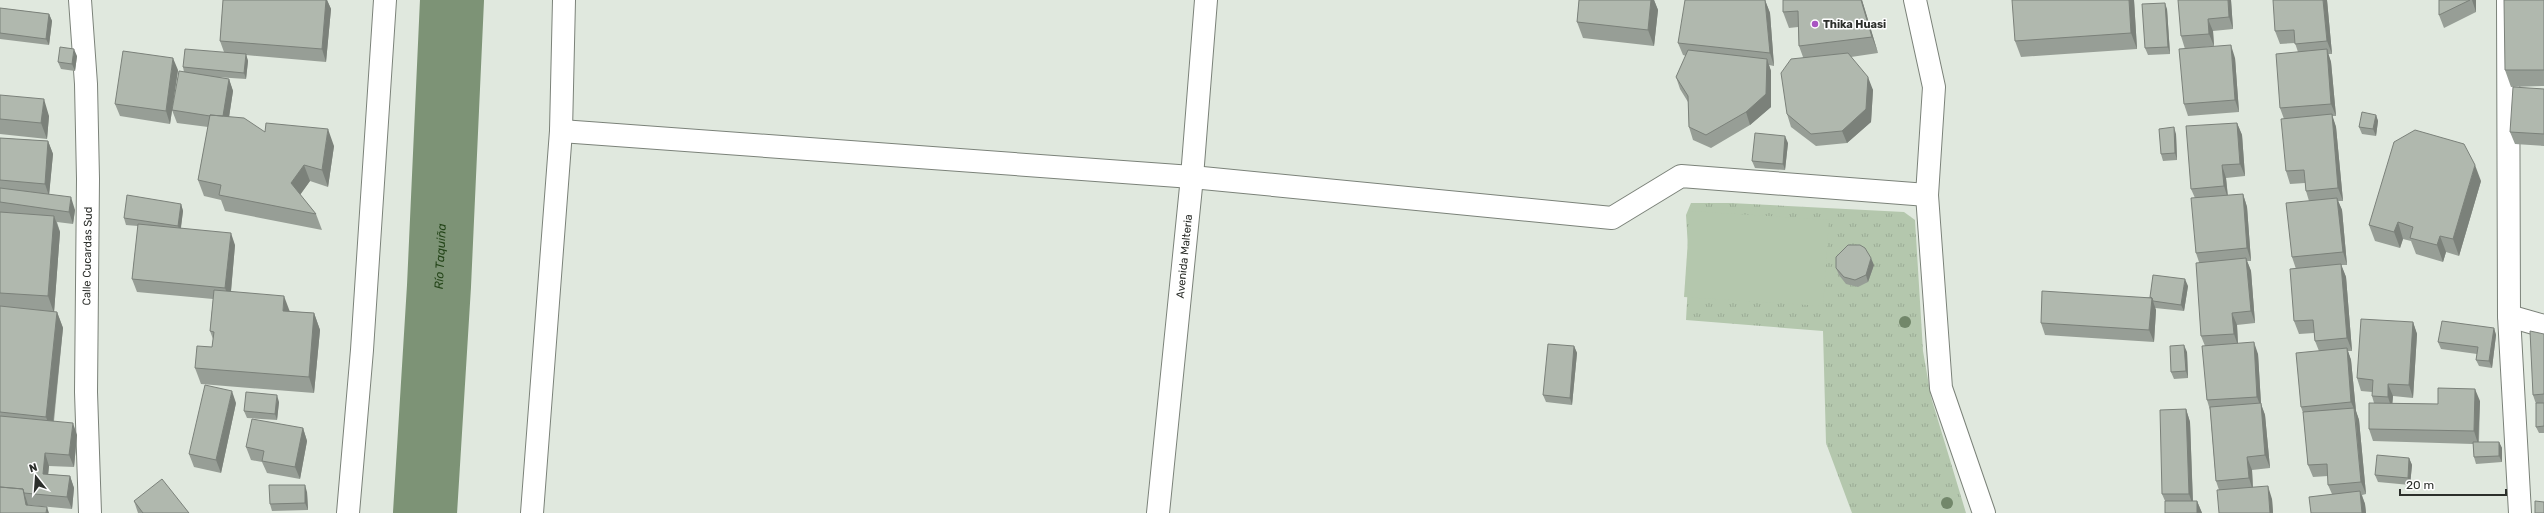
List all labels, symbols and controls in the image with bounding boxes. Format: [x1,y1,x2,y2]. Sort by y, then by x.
place label: Thika Huasi [1823,18,1886,31]
marker: Thika Huasi [1810,19,1820,29]
street label: Calle Cucardas Sud [80,207,95,305]
street label: Avenida Malteria [1174,214,1195,299]
water label: Río Taquiña [432,223,449,290]
north arrow [16,457,56,497]
text: N [28,461,39,475]
scale bar [2400,471,2506,497]
text: 20 m [2406,478,2434,492]

